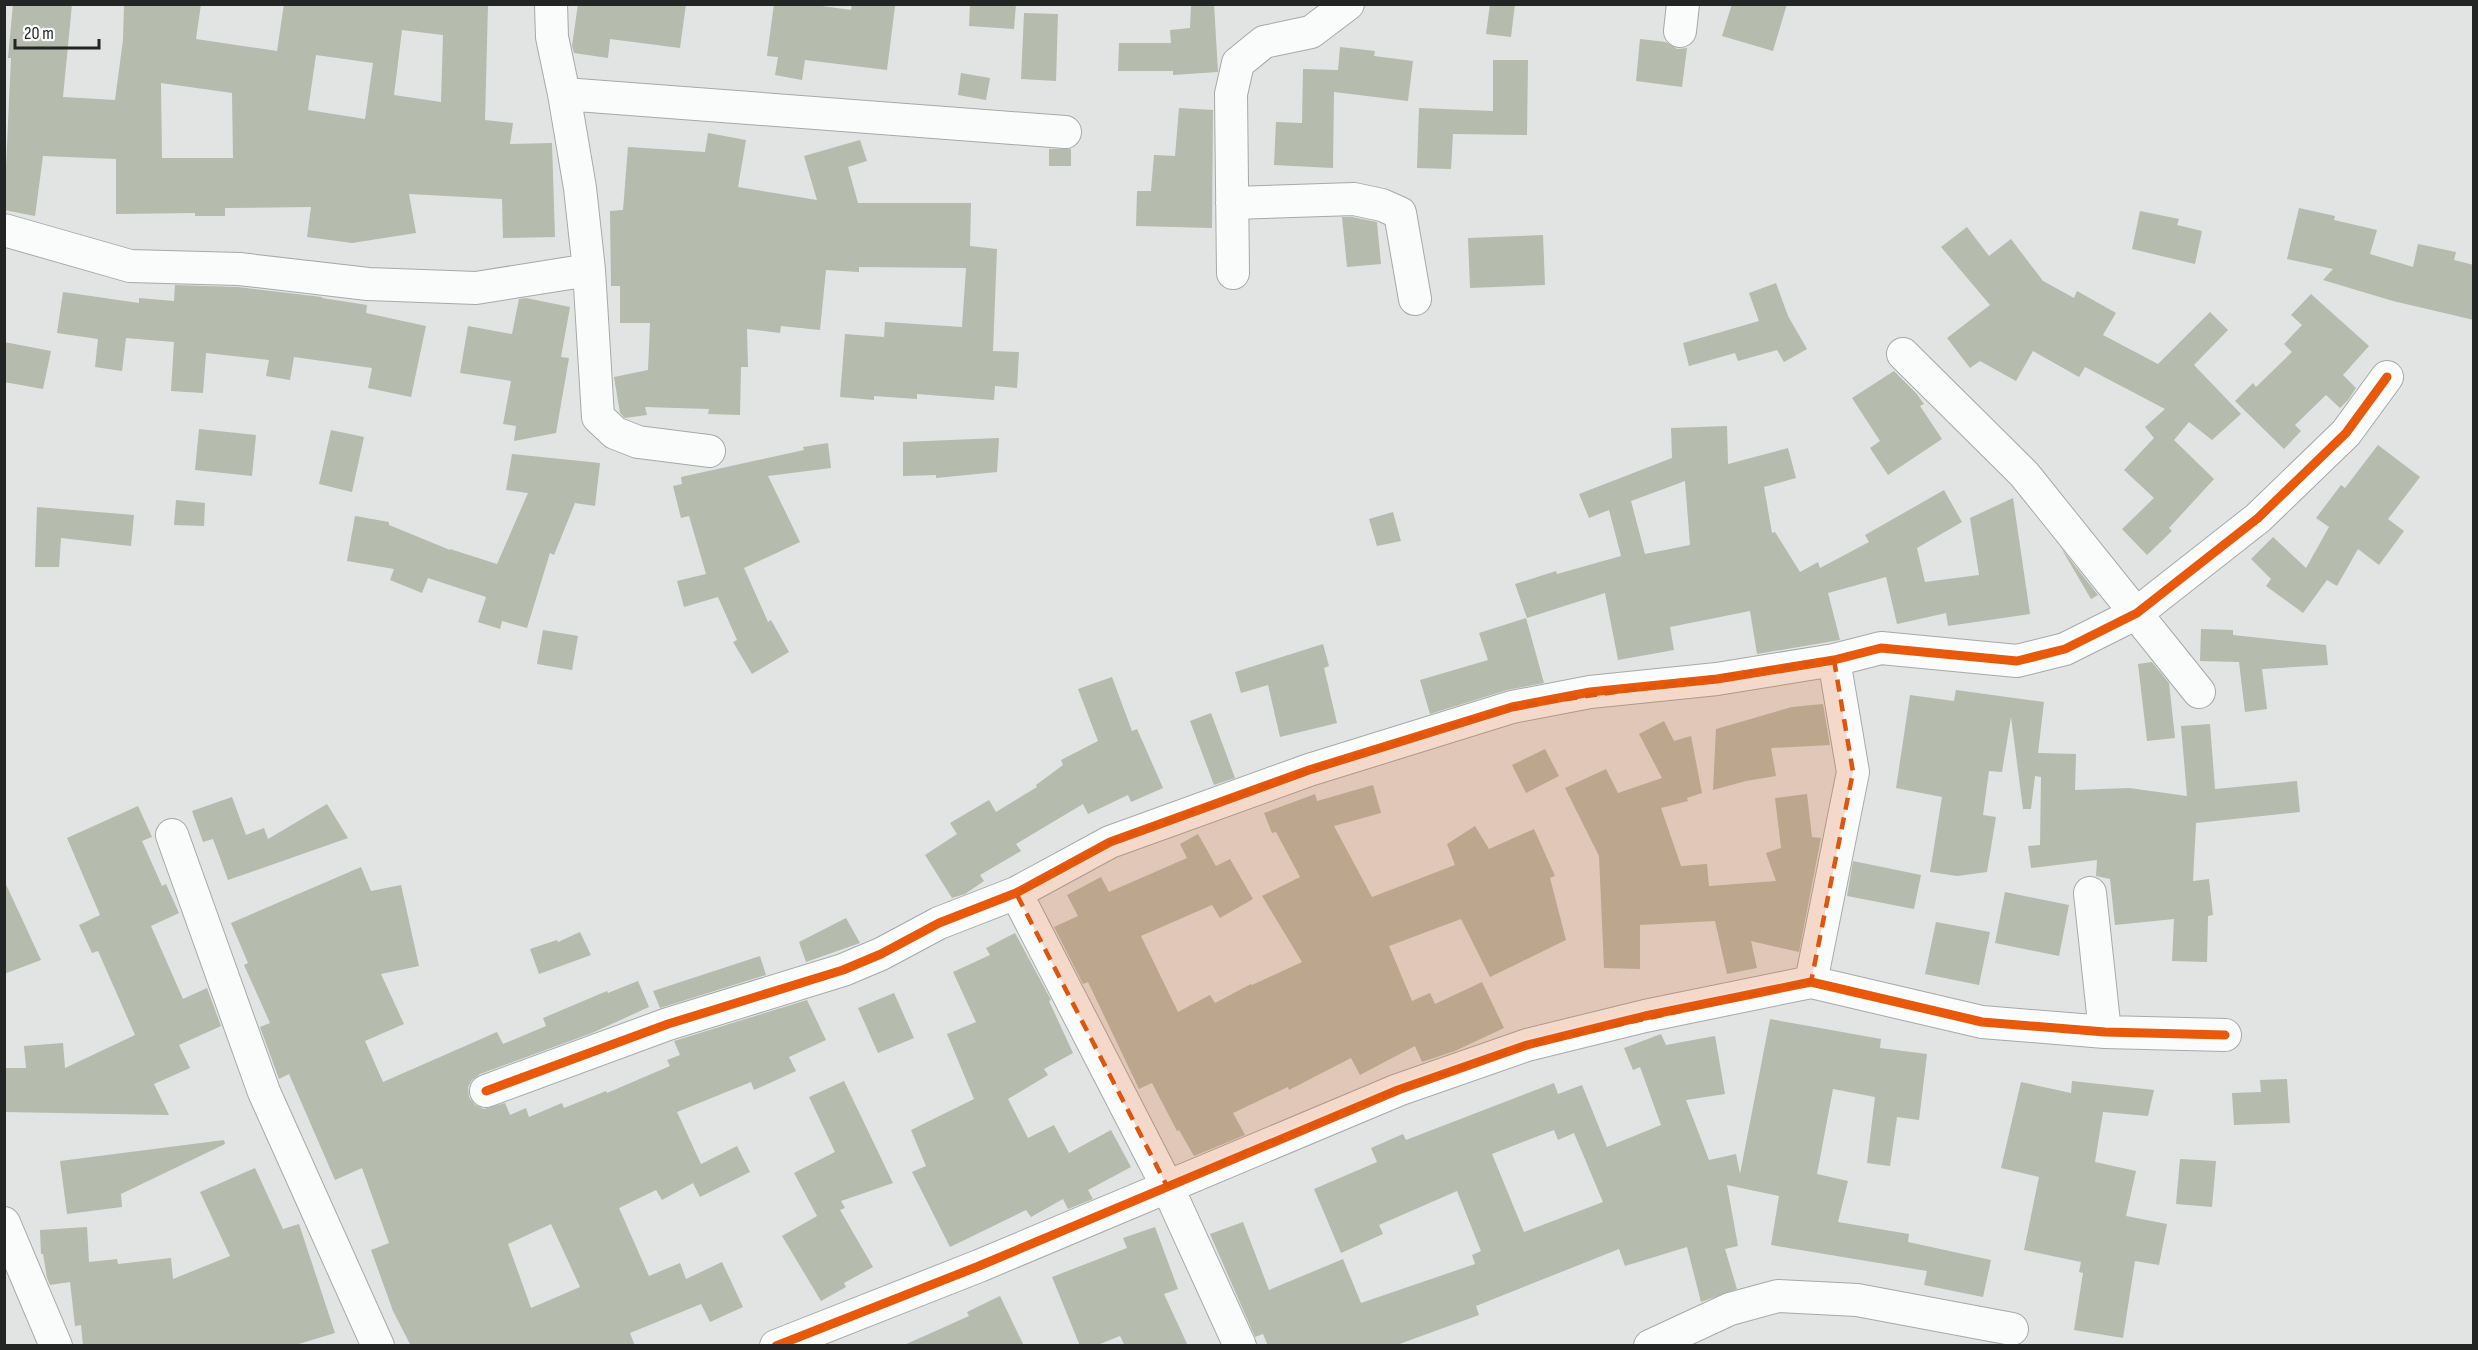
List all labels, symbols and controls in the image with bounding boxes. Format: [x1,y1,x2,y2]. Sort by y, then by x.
scale bar [15,12,99,50]
text: 20 m [24,23,54,44]

